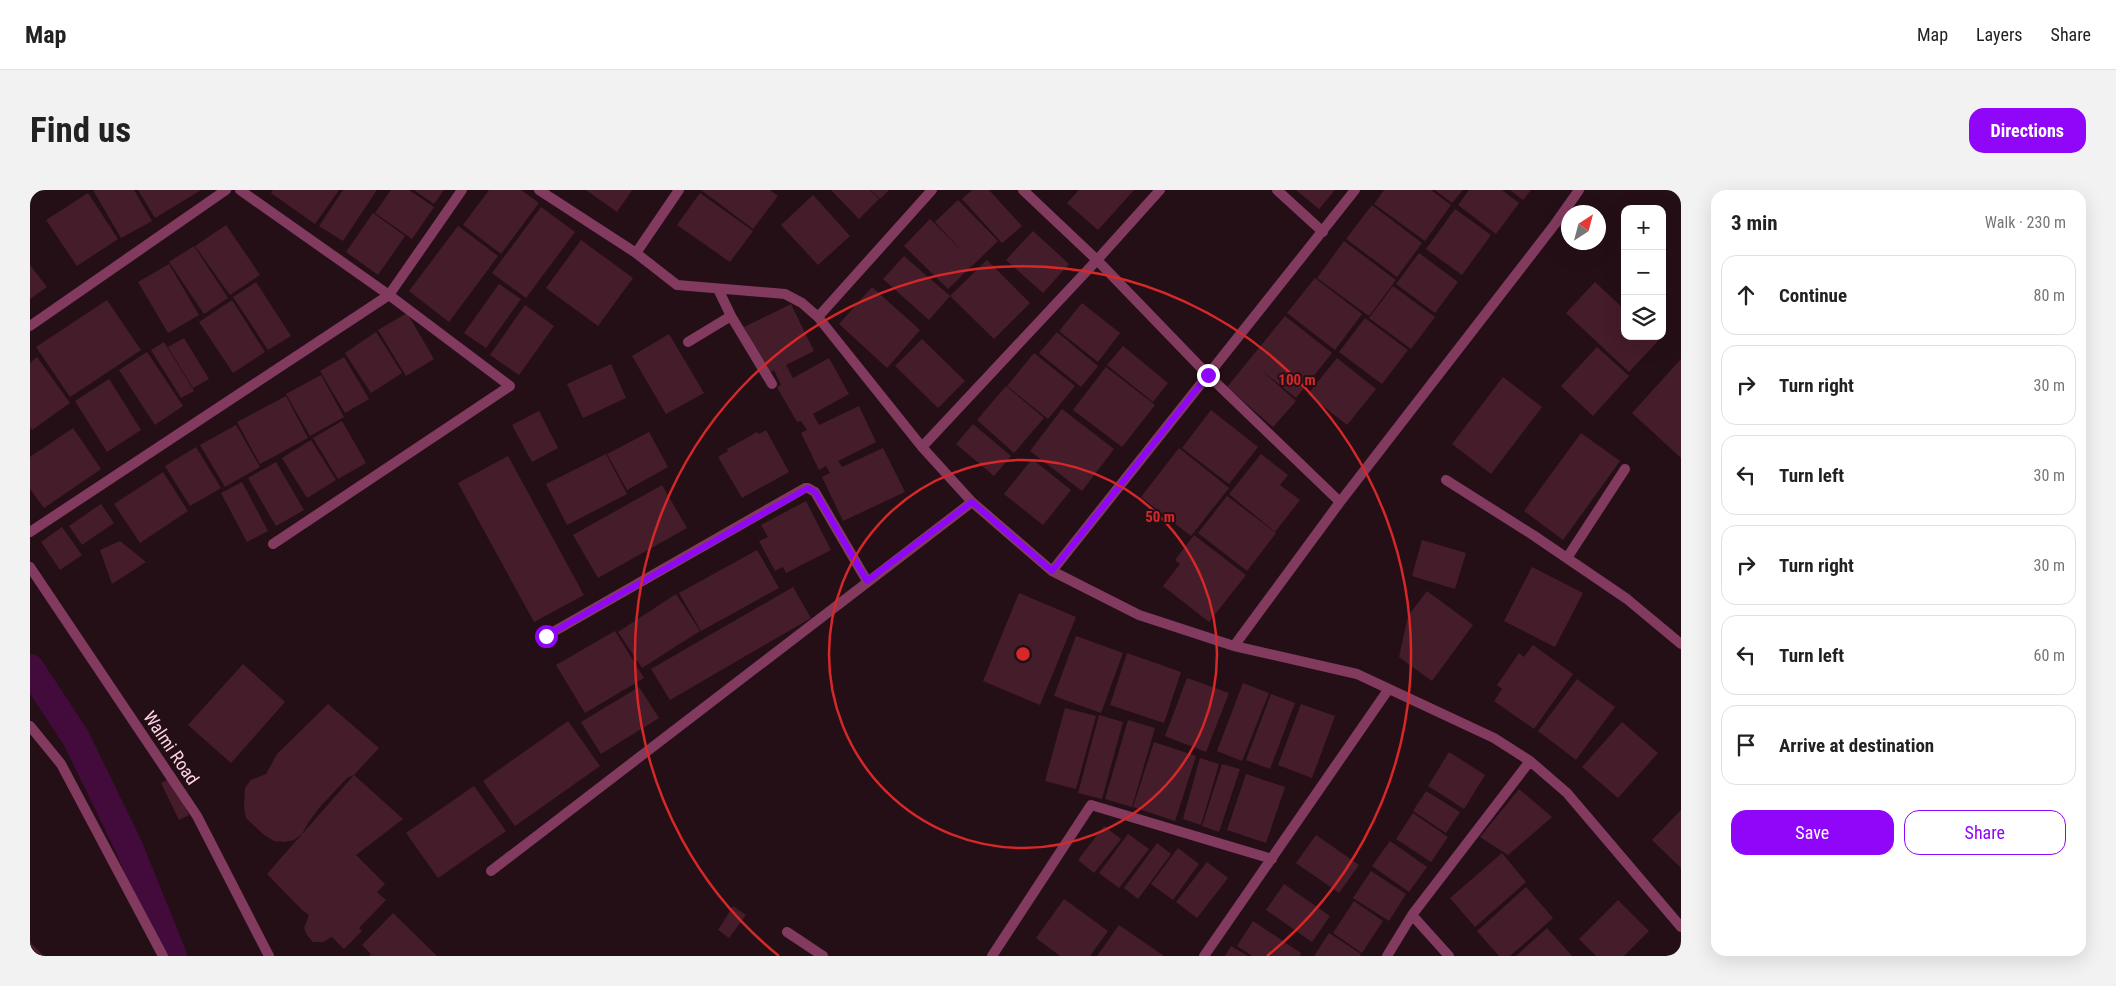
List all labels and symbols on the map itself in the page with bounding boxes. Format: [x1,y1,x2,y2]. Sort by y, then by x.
north arrow [1561,205,1606,250]
route end [1197,364,1220,387]
text: 100 m [1278,371,1316,389]
text: 50 m [1145,508,1175,526]
route start [535,625,558,648]
centre of rings [1014,645,1032,663]
street label: Walmi Road [139,707,204,788]

